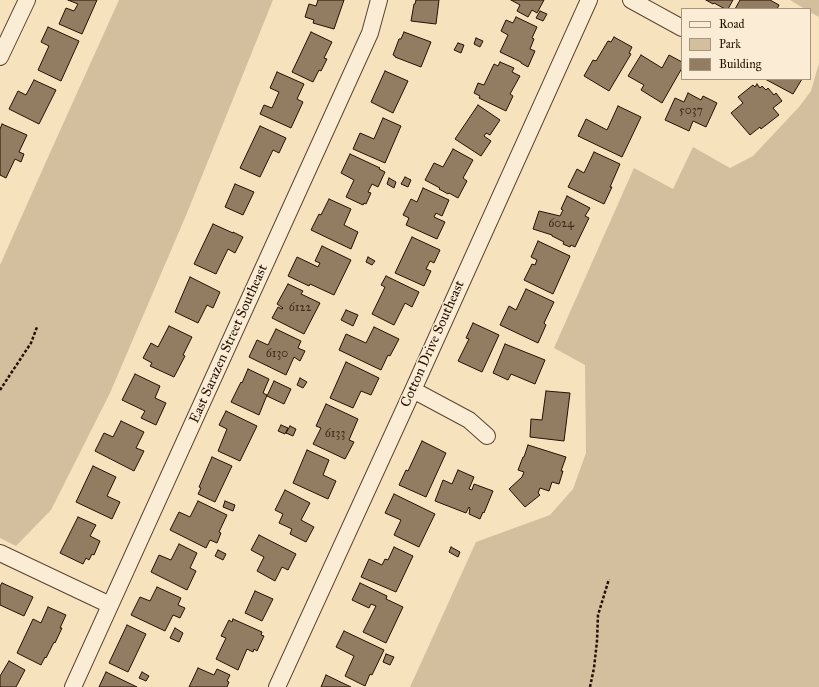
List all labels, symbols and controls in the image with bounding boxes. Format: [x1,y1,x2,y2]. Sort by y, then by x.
legend [681,8,811,80]
text: Road [719,17,745,31]
text: Park [719,37,741,51]
text: Building [719,57,761,71]
house number: 5037 [679,104,703,118]
house number: 6024 [548,217,574,231]
street label: East Sarazen Street Southeast [186,262,272,426]
street label: Cotton Drive Southeast [397,278,469,410]
house number: 6122 [289,301,311,315]
house number: 6130 [266,347,288,361]
house number: 6133 [325,427,345,441]

